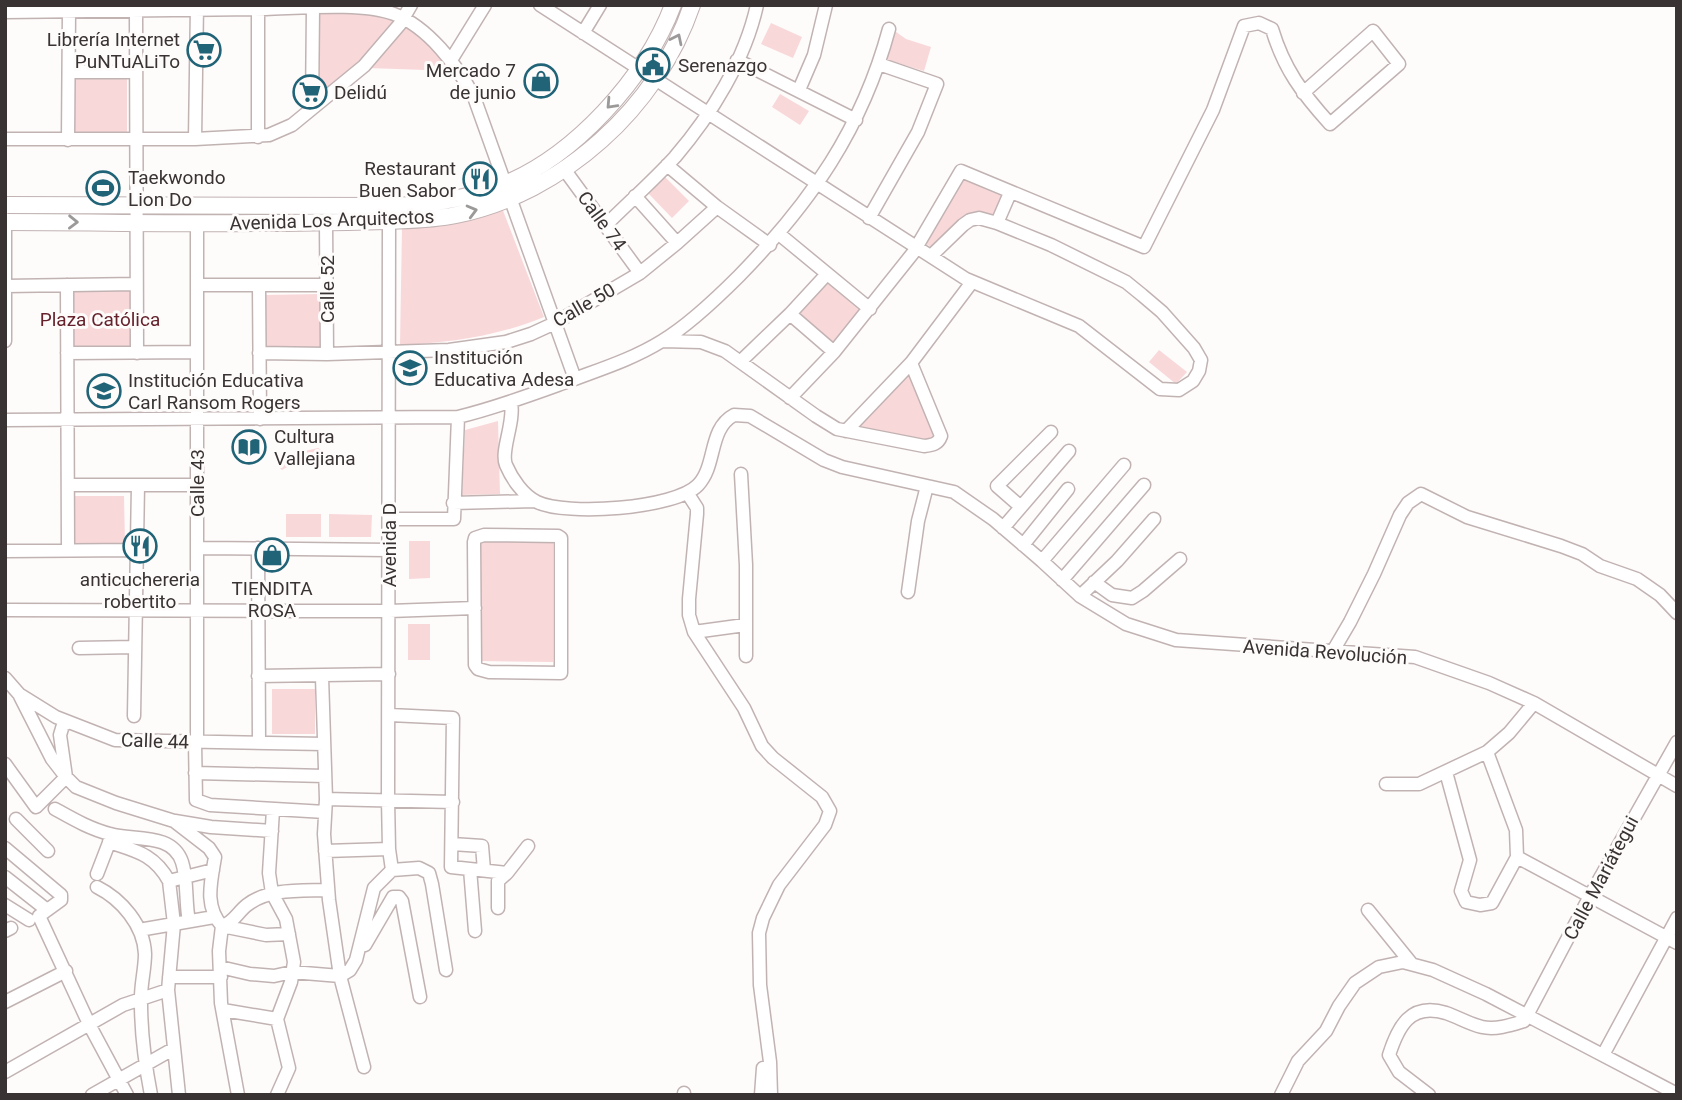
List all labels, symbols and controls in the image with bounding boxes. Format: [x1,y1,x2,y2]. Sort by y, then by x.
place label: Librería Internet PuNTuALiTo [47,28,180,73]
supermarket icon: Librería Internet PuNTuALiTo [185,31,223,69]
one-way arrow [669,34,683,46]
public building icon: Serenazgo [634,46,672,84]
place label: Serenazgo [678,54,767,77]
place label: Mercado 7 de junio [426,59,516,104]
shop icon: Mercado 7 de junio [522,62,560,100]
supermarket icon: Delidú [291,73,329,111]
place label: Delidú [334,81,387,104]
one-way arrow [606,96,619,109]
place label: Restaurant Buen Sabor [359,157,457,202]
restaurant icon: Restaurant Buen Sabor [461,160,499,198]
place label: Taekwondo Lion Do [128,166,226,211]
sports icon: Taekwondo Lion Do [84,169,122,207]
street label: Calle 74 [573,187,632,256]
street label: Avenida Los Arquitectos [229,205,435,235]
one-way arrow [465,205,477,219]
one-way arrow [69,214,79,230]
street label: Calle 52 [316,255,339,323]
street label: Calle 50 [549,278,619,332]
park label: Plaza Católica [40,308,160,331]
place label: Institución Educativa Adesa [434,346,574,391]
school or university icon: Institución Educativa Adesa [391,349,429,387]
place label: Institución Educativa Carl Ransom Rogers [128,369,304,414]
school or university icon: Institución Educativa Carl Ransom Rogers [85,372,123,410]
place label: Cultura Vallejiana [274,425,356,470]
library icon: Cultura Vallejiana [230,428,268,466]
street label: Calle 43 [186,449,209,517]
street label: Avenida D [378,503,401,587]
restaurant icon: anticuchereria robertito [121,527,159,565]
shop icon: TIENDITA ROSA [253,536,291,574]
place label: anticuchereria robertito [80,568,200,613]
place label: TIENDITA ROSA [231,577,313,622]
street label: Avenida Revolución [1242,635,1408,669]
street label: Calle 44 [121,728,190,754]
street label: Calle Mariátegui [1559,812,1643,944]

